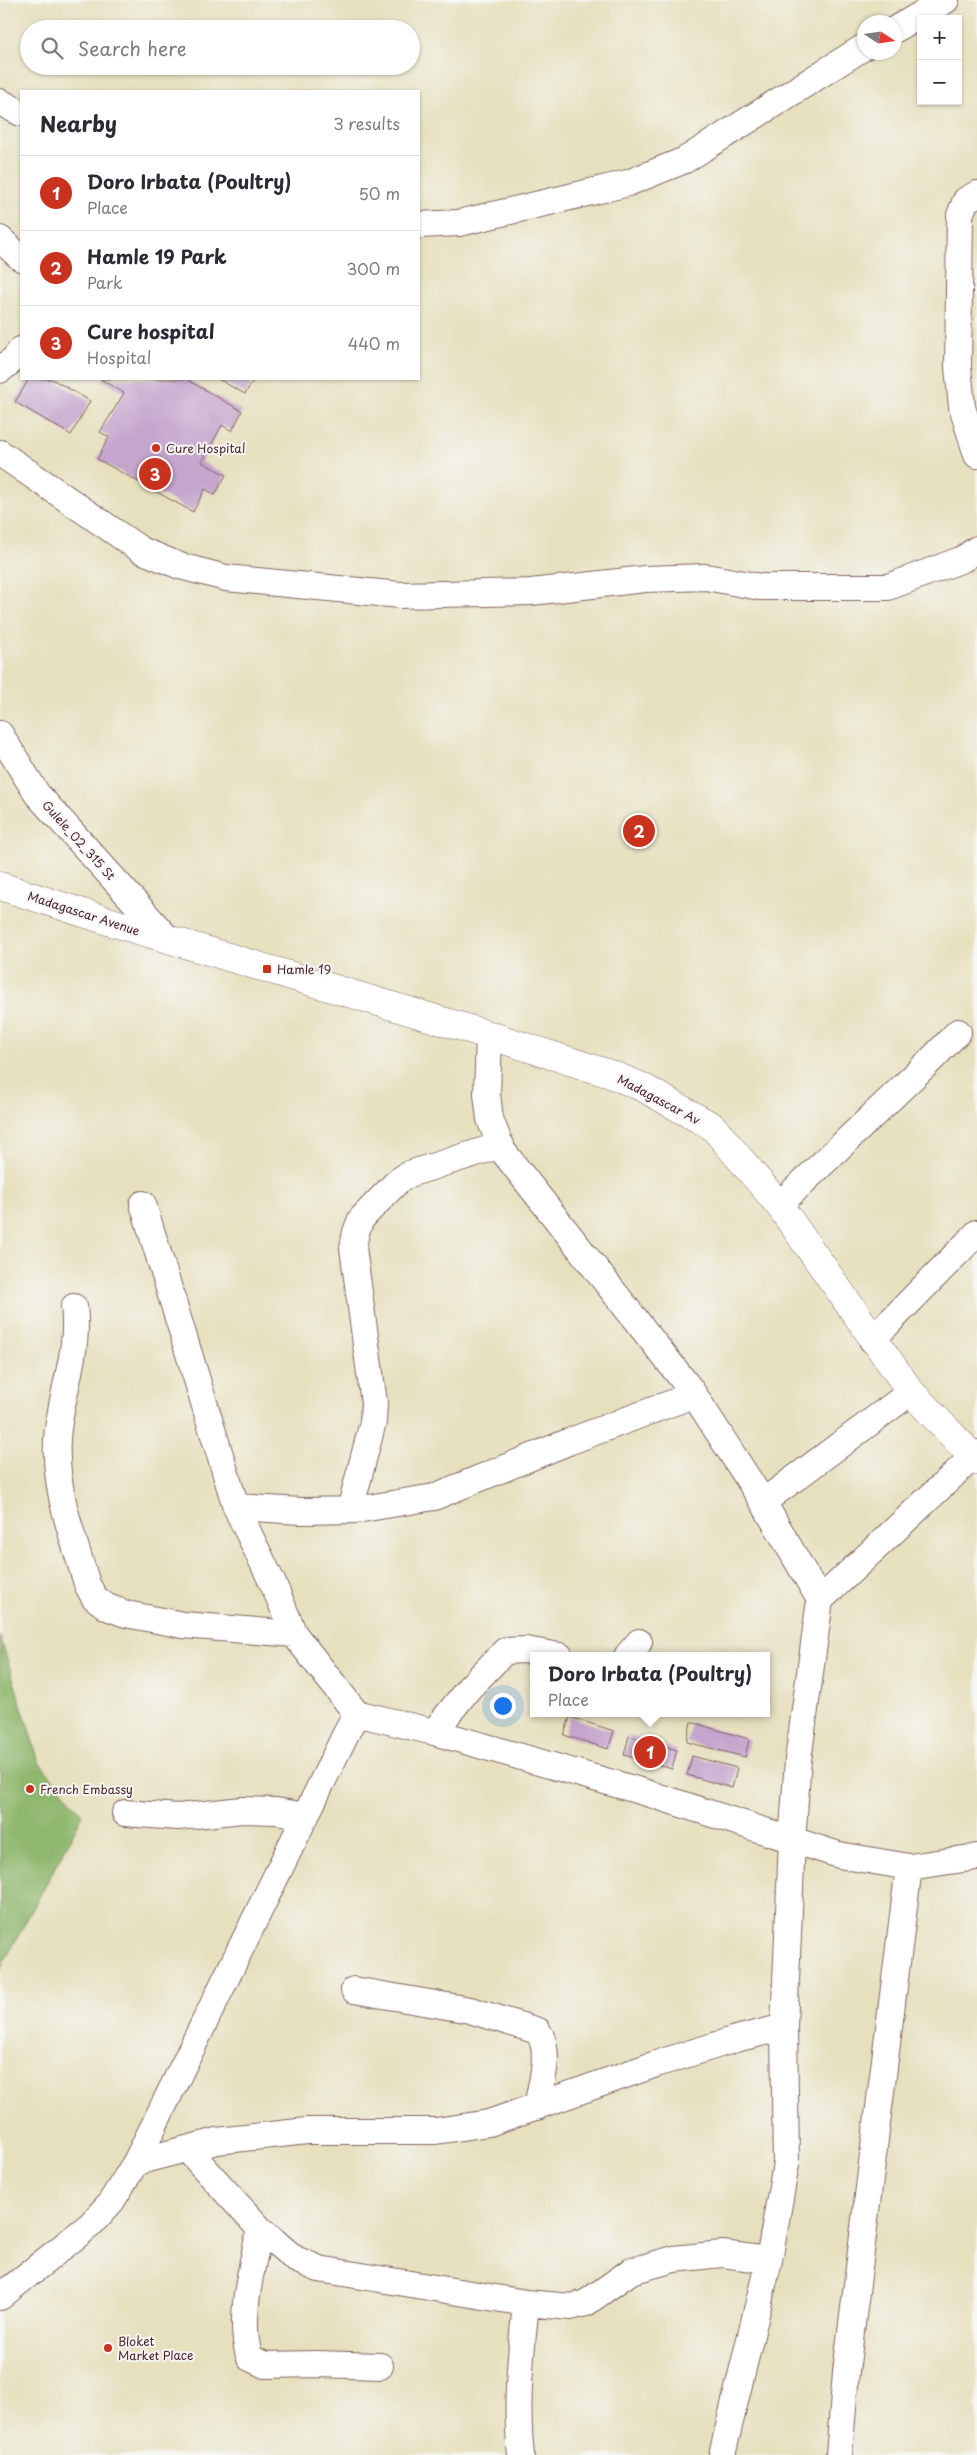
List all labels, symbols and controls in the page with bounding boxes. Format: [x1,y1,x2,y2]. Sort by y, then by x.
north arrow [857,15,902,60]
map controls [917,15,962,105]
button: + [917,15,962,60]
search box [20,20,420,75]
icon: search [38,34,66,62]
text: Search here [78,34,187,62]
button: − [917,60,962,105]
text: Nearby [40,107,117,139]
text: 3 results [333,111,400,135]
text: Doro Irbata (Poultry) [87,167,291,195]
text: 1 [52,181,60,205]
text: 50 m [359,181,400,205]
text: Place [87,195,128,219]
text: Hamle 19 Park [87,242,227,270]
text: 2 [50,256,62,280]
text: 300 m [346,256,400,280]
text: Park [87,270,123,294]
text: Cure hospital [87,317,214,345]
text: 3 [51,331,61,355]
text: 440 m [348,331,400,355]
text: Hospital [87,345,151,369]
place label: Cure Hospital [166,439,245,457]
marker: Cure Hospital [150,442,162,454]
pin: 3 [139,455,171,493]
street label: Gulele_02_315 St [38,796,120,884]
pin: 2 [623,812,655,850]
street label: Madagascar Avenue [26,886,143,940]
place label: Hamle 19 [277,960,331,978]
marker: Hamle 19 [261,963,273,975]
street label: Madagascar Av [614,1070,704,1129]
popup [530,1652,770,1717]
text: Doro Irbata (Poultry) [548,1659,752,1687]
text: Place [548,1687,589,1711]
your location [490,1693,516,1719]
pin: 1 [634,1733,666,1771]
place label: French Embassy [40,1780,133,1798]
marker: French Embassy [24,1783,36,1795]
place label: Bloket Market Place [118,2332,193,2364]
marker: Bloket Market Place [102,2342,114,2354]

